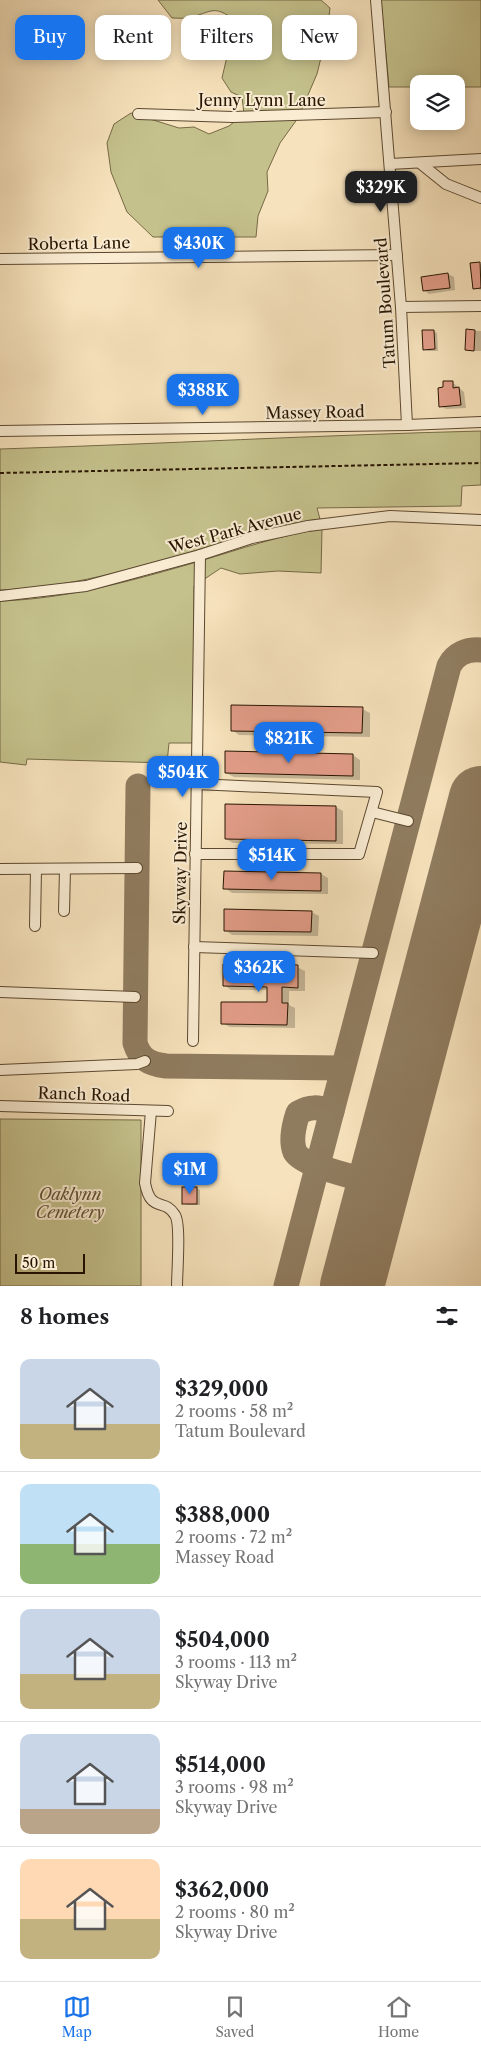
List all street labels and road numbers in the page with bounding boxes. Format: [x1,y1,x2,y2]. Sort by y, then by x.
street label: Jenny Lynn Lane [195,90,326,110]
street label: Roberta Lane [27,232,131,254]
street label: Tatum Boulevard [370,237,400,369]
street label: Massey Road [265,401,365,423]
street label: West Park Avenue [165,503,304,558]
street label: Skyway Drive [169,822,191,924]
street label: Ranch Road [37,1082,131,1106]

